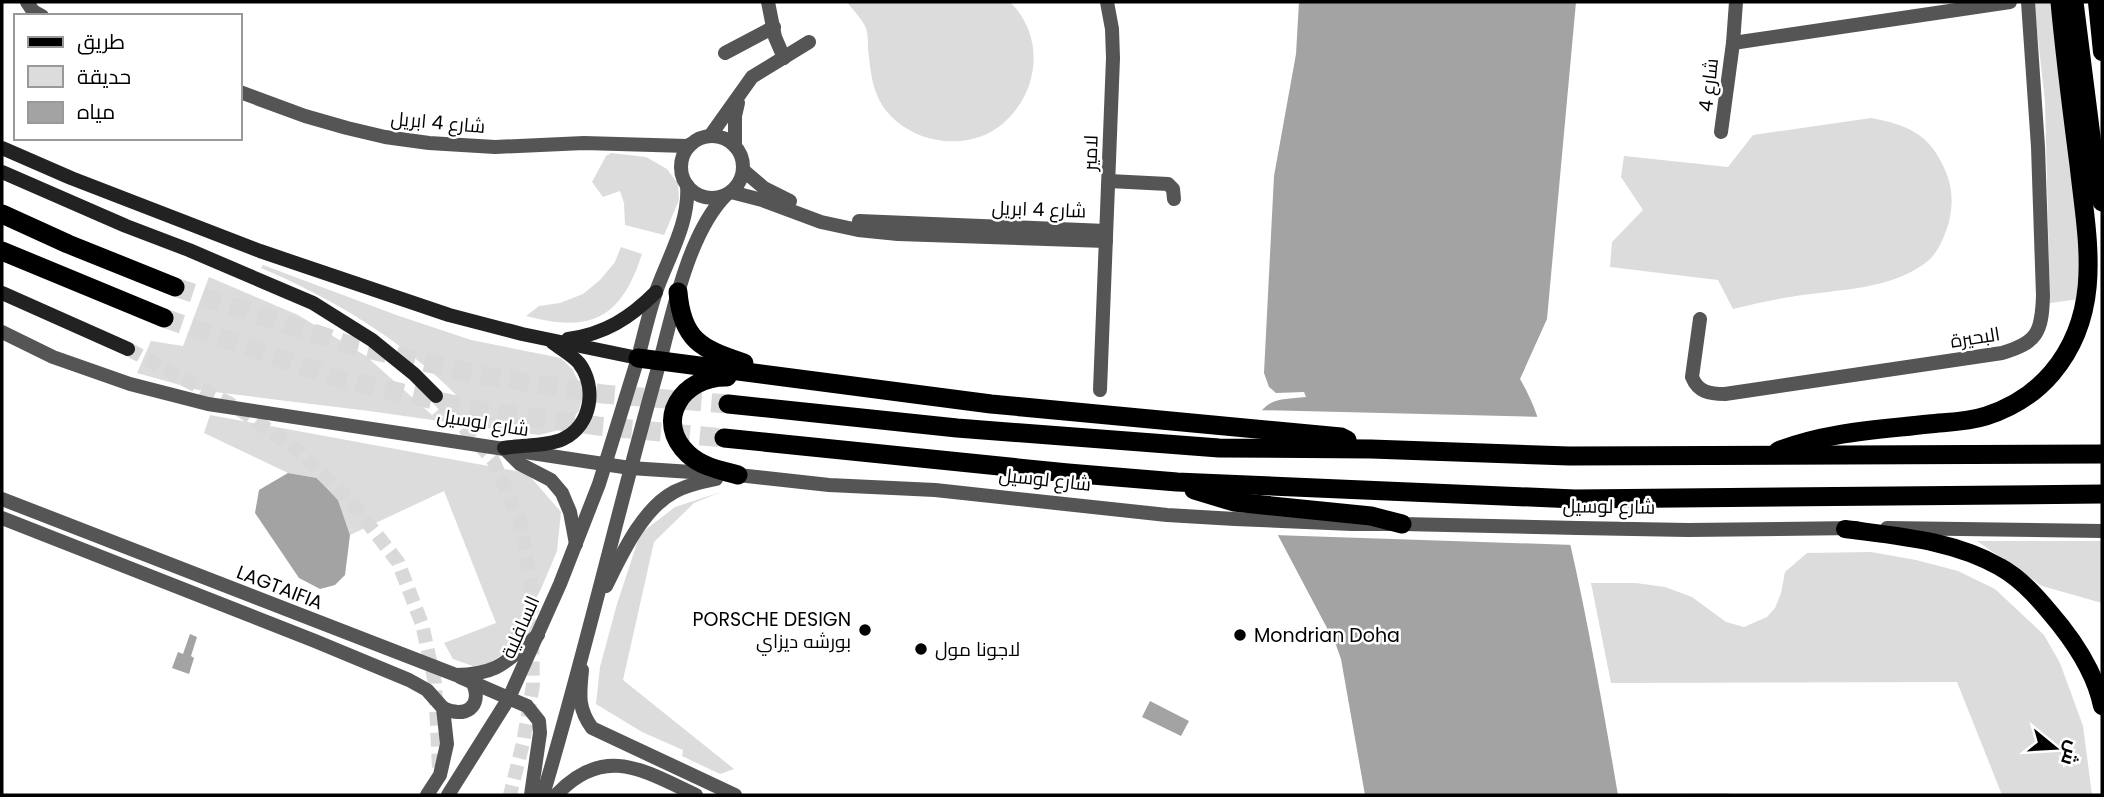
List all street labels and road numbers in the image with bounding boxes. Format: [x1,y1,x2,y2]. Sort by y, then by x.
street label: شارع 4 [1692,57,1725,113]
street label: شارع 4 ابريل [390,105,486,140]
street label: لامير [1076,135,1105,172]
street label: شارع 4 ابريل [991,194,1087,225]
street label: البحيرة [1948,320,2002,355]
street label: شارع لوسيل [435,402,531,443]
street label: شارع لوسيل [997,461,1092,498]
street label: شارع لوسيل [1562,492,1656,521]
street label: LAGTAIFIA [233,559,327,616]
street label: السافلية [495,591,546,663]

